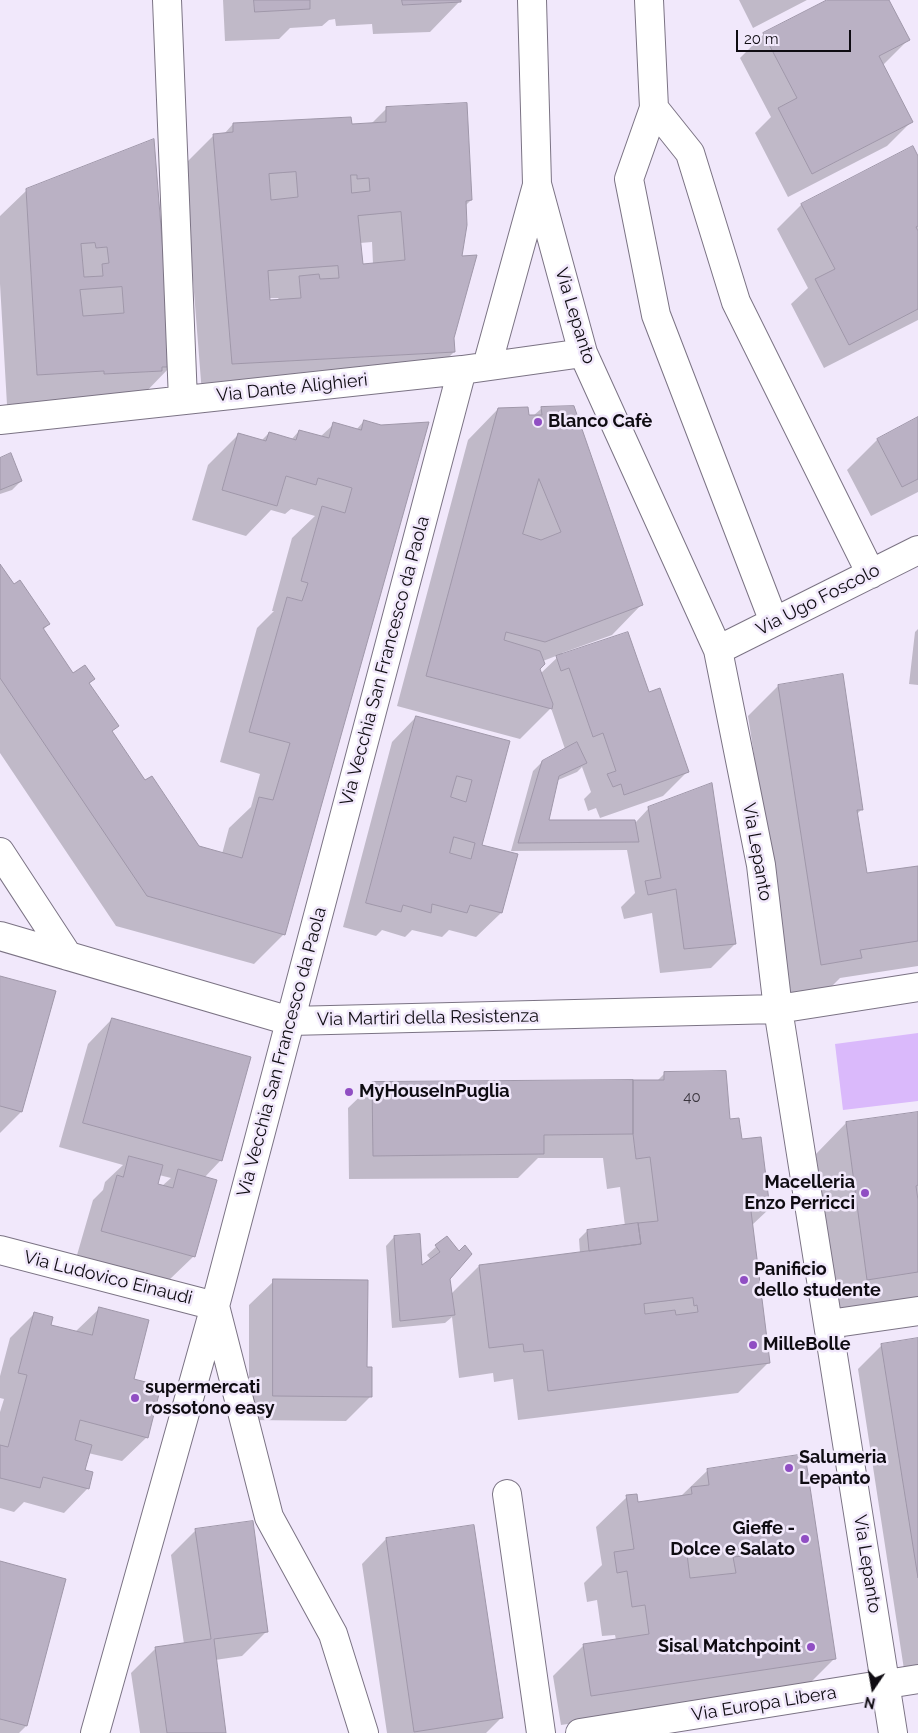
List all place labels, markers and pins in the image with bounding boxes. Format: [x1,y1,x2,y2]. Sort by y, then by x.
place label: Blanco Cafè [548,411,652,433]
marker: Blanco Cafè [532,416,544,428]
place label: MyHouseInPuglia [359,1081,510,1103]
marker: MyHouseInPuglia [343,1086,355,1098]
place label: Macelleria Enzo Perricci [744,1172,855,1214]
marker: Macelleria Enzo Perricci [859,1187,871,1199]
place label: Panificio dello studente [754,1259,881,1302]
marker: Panificio dello studente [738,1274,750,1286]
place label: MilleBolle [763,1334,851,1356]
marker: MilleBolle [747,1339,759,1351]
place label: supermercati rossotono easy [145,1377,275,1420]
marker: supermercati rossotono easy [129,1392,141,1404]
place label: Salumeria Lepanto [799,1447,887,1490]
marker: Salumeria Lepanto [783,1462,795,1474]
place label: Gieffe - Dolce e Salato [670,1518,795,1560]
marker: Gieffe - Dolce e Salato [799,1533,811,1545]
place label: Sisal Matchpoint [658,1636,801,1658]
marker: Sisal Matchpoint [805,1641,817,1653]

